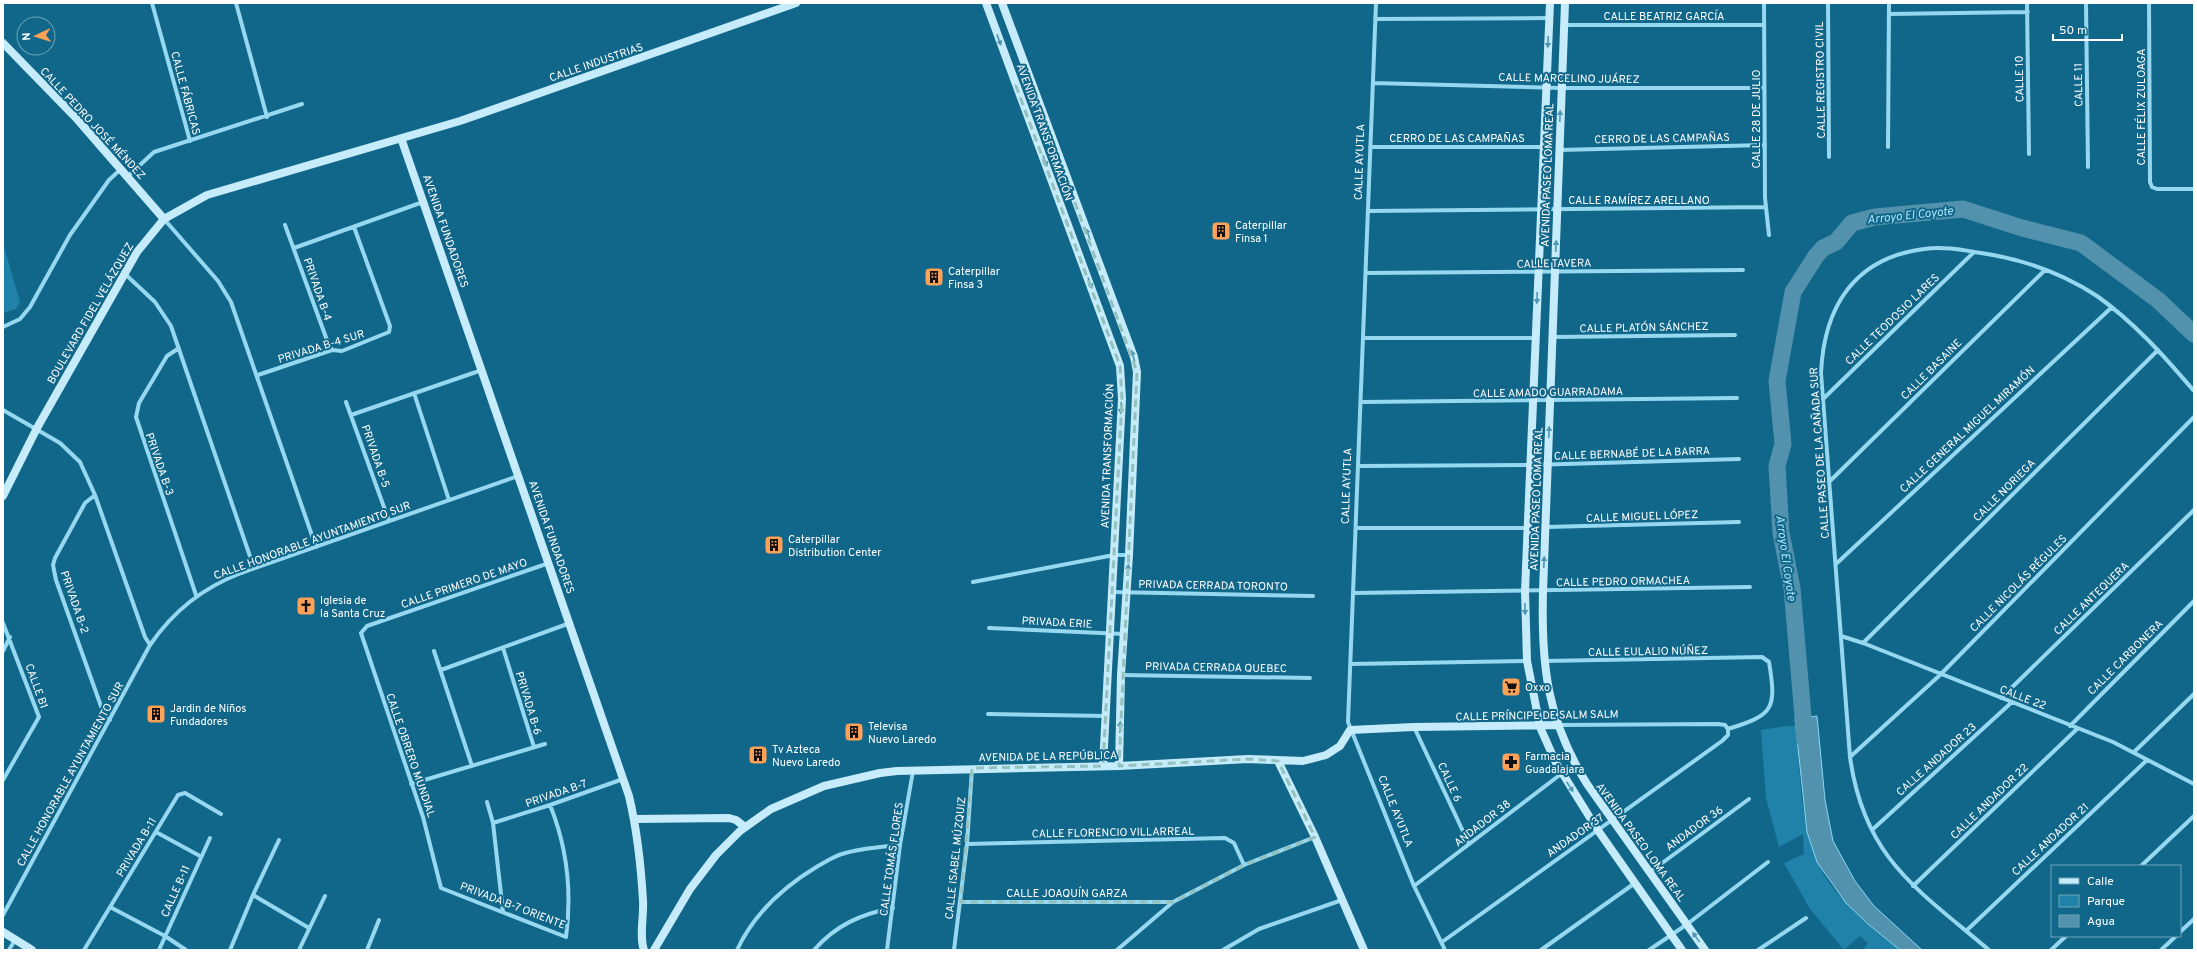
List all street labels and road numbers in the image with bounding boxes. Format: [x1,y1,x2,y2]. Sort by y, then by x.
street label: CALLE BEATRIZ GARCÍA [1603,9,1725,24]
street label: CALLE REGISTRO CIVIL [1813,21,1829,139]
street label: CALLE INDUSTRIAS [548,40,645,86]
street label: CALLE FÉLIX ZULOAGA [2134,49,2149,165]
street label: CALLE FÁBRICAS [167,50,204,137]
street label: CALLE 10 [2013,55,2027,102]
street label: AVENIDA TRANSFORMACIÓN [1013,61,1076,203]
street label: CALLE 11 [2072,63,2086,107]
street label: CALLE PEDRO JOSÉ MÉNDEZ [37,64,149,183]
street label: CALLE 28 DE JULIO [1750,69,1764,169]
street label: CALLE MARCELINO JUÁREZ [1498,70,1640,87]
street label: AVENIDA PASEO LOMA REAL [1538,103,1558,247]
street label: CALLE AYUTLA [1352,124,1368,200]
street label: CERRO DE LAS CAMPAÑAS [1594,131,1730,147]
street label: CERRO DE LAS CAMPAÑAS [1389,132,1525,146]
street label: AVENIDA FUNDADORES [419,173,471,290]
street label: CALLE RAMÍREZ ARELLANO [1568,193,1710,208]
street label: BOULEVARD FIDEL VELÁZQUEZ [44,240,137,387]
street label: PRIVADA B-4 [300,256,334,323]
street label: CALLE TAVERA [1517,256,1592,272]
street label: CALLE TEODOSIO LARES [1843,271,1943,368]
street label: CALLE PLATÓN SÁNCHEZ [1579,319,1709,336]
street label: PRIVADA B-4 SUR [276,327,366,367]
street label: CALLE BASAINE [1898,336,1965,403]
street label: CALLE GENERAL MIGUEL MIRAMÓN [1897,363,2038,496]
street label: CALLE PASEO DE LA CAÑADA SUR [1807,367,1833,539]
street label: AVENIDA TRANSFORMACIÓN [1097,383,1118,529]
street label: CALLE AMADO GUARRADAMA [1473,385,1623,401]
street label: PRIVADA B-5 [358,423,392,490]
street label: AVENIDA PASEO LOMA REAL [1527,427,1547,571]
street label: PRIVADA B-3 [142,431,176,498]
street label: CALLE BERNABÉ DE LA BARRA [1554,443,1710,464]
street label: CALLE AYUTLA [1339,448,1355,524]
street label: CALLE NORIEGA [1970,456,2039,525]
street label: AVENIDA FUNDADORES [525,479,577,596]
street label: CALLE HONORABLE AYUNTAMIENTO SUR [212,499,413,583]
street label: CALLE MIGUEL LÓPEZ [1586,507,1698,526]
street label: CALLE NICOLÁS RÉGULES [1966,531,2070,635]
street label: CALLE PRIMERO DE MAYO [399,556,529,612]
street label: CALLE ANTEQUERA [2051,559,2132,638]
street label: PRIVADA B-2 [57,569,91,636]
street label: CALLE PEDRO ORMACHEA [1556,574,1690,590]
street label: PRIVADA CERRADA TORONTO [1138,578,1288,594]
street label: PRIVADA ERIE [1021,614,1093,632]
street label: CALLE CARBONERA [2085,617,2166,698]
street label: CALLE EULALIO NÚÑEZ [1588,643,1708,660]
street label: PRIVADA CERRADA QUEBEC [1145,660,1287,676]
street label: CALLE B1 [21,662,51,711]
street label: PRIVADA B-6 [512,670,544,737]
street label: CALLE HONORABLE AYUNTAMIENTO SUR [14,680,128,869]
street label: CALLE 22 [1997,683,2048,713]
street label: CALLE OBRERO MUNDIAL [382,691,438,819]
street label: CALLE PRÍNCIPE DE SALM SALM [1455,707,1619,724]
street label: CALLE ANDADOR 23 [1894,720,1980,799]
street label: AVENIDA DE LA REPÚBLICA [978,748,1118,765]
street label: CALLE 6 [1434,760,1464,804]
street label: CALLE ANDADOR 22 [1948,761,2032,843]
street label: CALLE AYUTLA [1374,773,1416,849]
street label: PRIVADA B-7 [524,777,589,811]
street label: AVENIDA PASEO LOMA REAL [1592,780,1688,905]
street label: CALLE ISABEL MÚZQUIZ [942,796,969,920]
street label: ANDADOR 38 [1452,797,1514,850]
street label: CALLE ANDADOR 21 [2009,800,2092,879]
street label: CALLE TOMÁS FLORES [876,801,907,917]
street label: ANDADOR 36 [1663,803,1726,854]
street label: ANDADOR 37 [1544,811,1607,861]
street label: PRIVADA B-11 [114,815,160,880]
street label: CALLE FLORENCIO VILLARREAL [1032,825,1194,841]
street label: CALLE B-11 [158,863,194,920]
street label: PRIVADA B-7 ORIENTE [458,879,567,933]
street label: CALLE JOAQUÍN GARZA [1006,886,1128,901]

